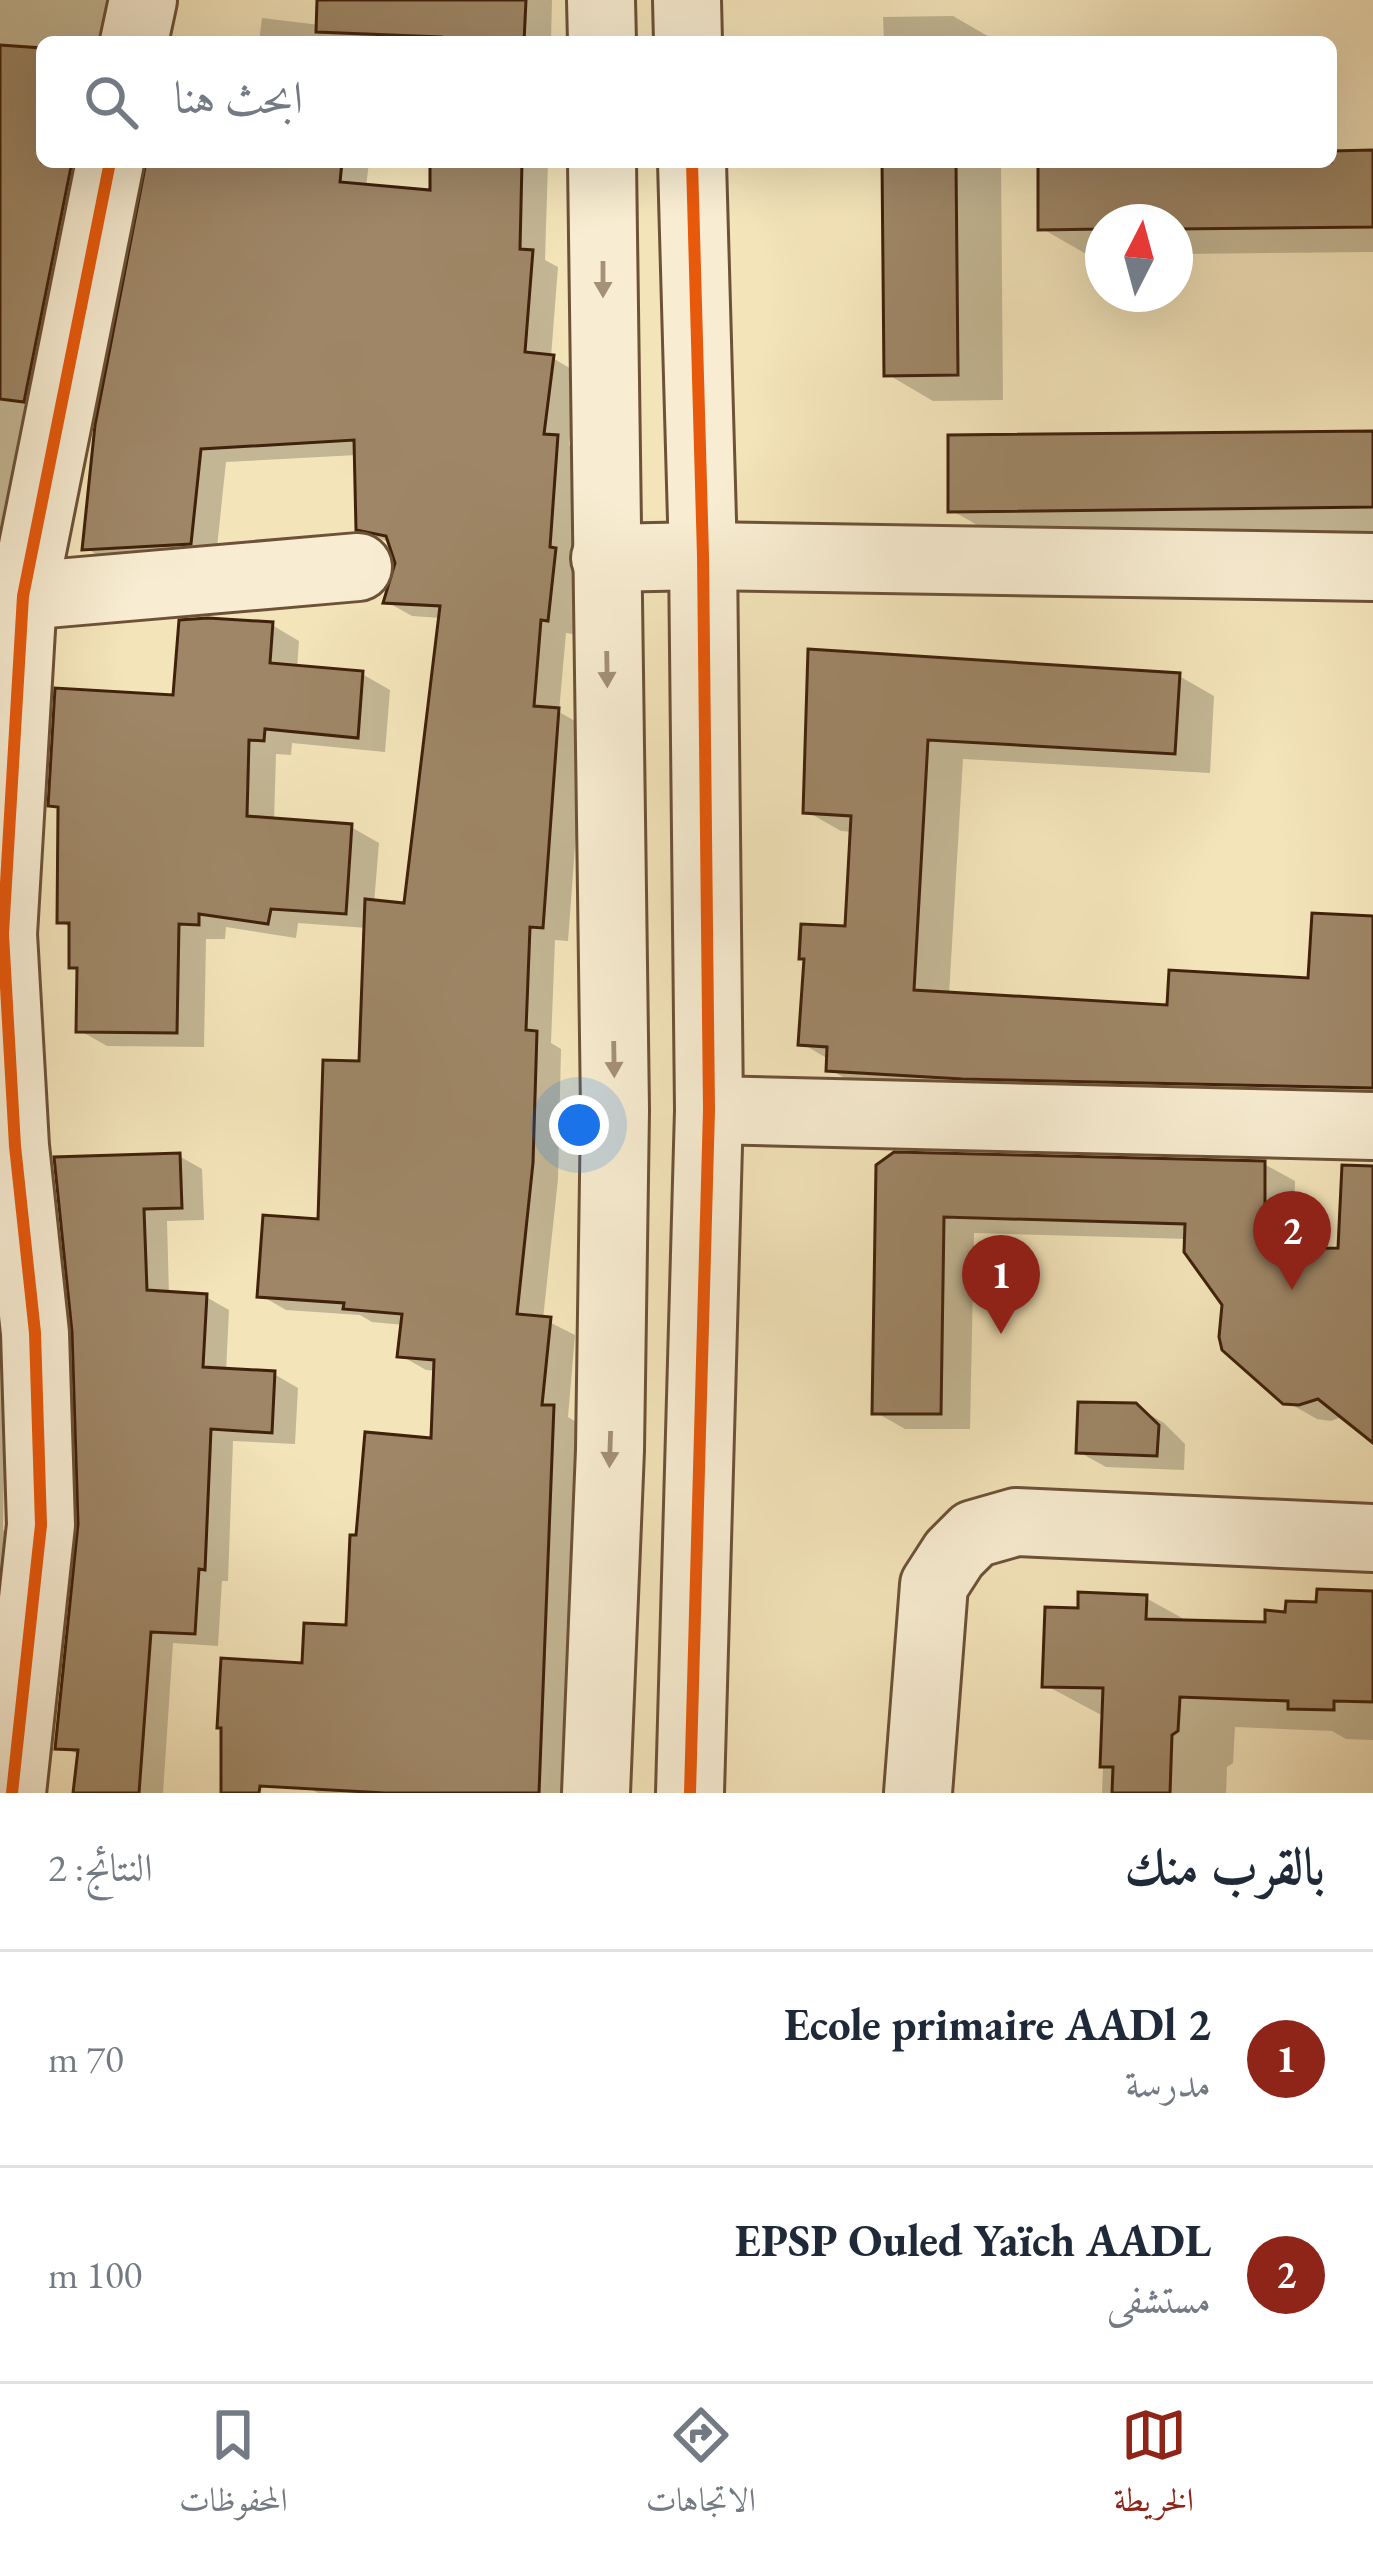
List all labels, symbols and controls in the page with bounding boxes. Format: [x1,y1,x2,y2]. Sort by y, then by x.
search box [36,36,1337,168]
text: ابحث هنا [174,68,303,126]
icon: search [78,69,144,135]
north arrow [1085,204,1193,312]
one-way arrow [593,261,613,299]
one-way arrow [597,651,616,689]
one-way arrow [604,1041,623,1079]
your location [549,1095,609,1155]
pin: 2 [1253,1191,1331,1290]
pin: 1 [962,1235,1040,1334]
one-way arrow [601,1431,620,1469]
text: بالقرب منك [1124,1833,1325,1899]
text: النتائج: 2 [48,1842,153,1893]
text: Ecole primaire AADl 2 [784,1995,1211,2053]
text: 70 m [48,2033,124,2084]
text: 1 [1276,2033,1296,2084]
text: مدرسة [1125,2058,1211,2109]
text: EPSP Ouled Yaïch AADL [735,2211,1211,2269]
text: 100 m [48,2249,142,2300]
text: 2 [1276,2249,1296,2300]
text: مستشفى [1107,2274,1211,2325]
tab: المحفوظات [179,2402,288,2532]
tab: الاتجاهات [646,2402,756,2532]
tab: الخريطة [1114,2402,1194,2532]

